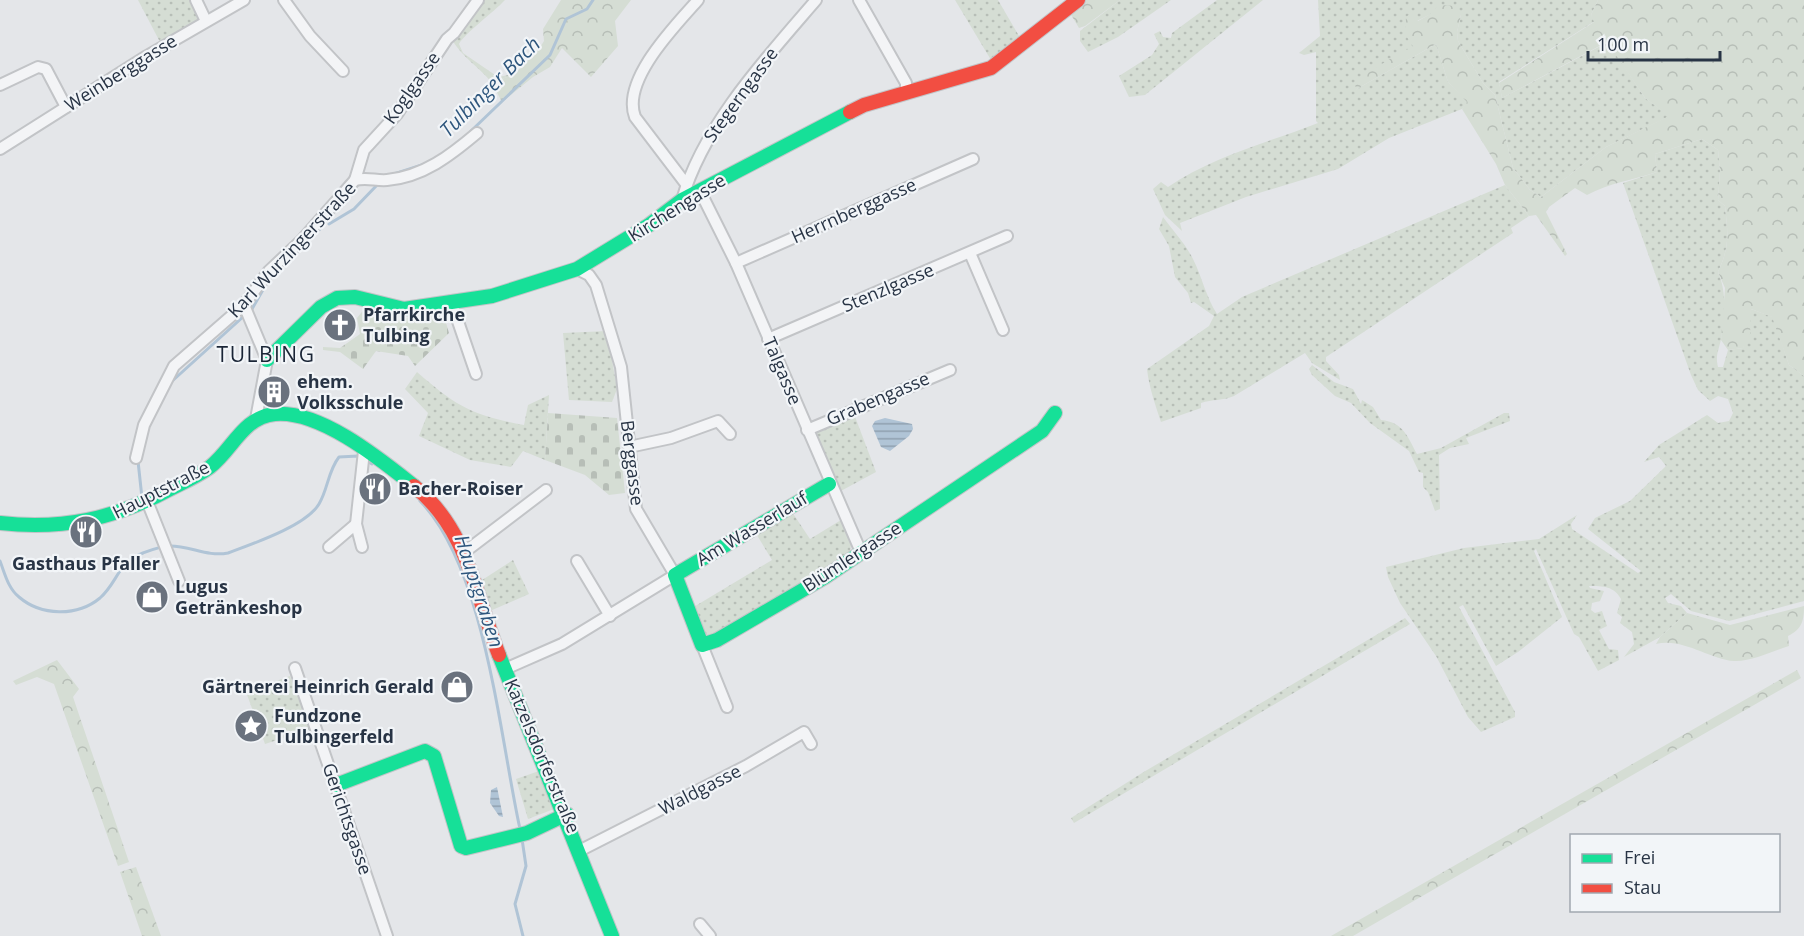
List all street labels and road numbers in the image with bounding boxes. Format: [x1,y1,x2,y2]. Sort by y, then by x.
street label: Weinberggasse [60,28,181,116]
street label: Stegerngasse [698,42,783,147]
street label: Koglgasse [377,46,445,128]
street label: Kirchengasse [623,168,730,247]
street label: Herrnberggasse [787,172,920,248]
street label: Karl Wurzingerstraße [222,176,361,322]
street label: Stenzlgasse [838,257,937,317]
street label: Talgasse [758,333,808,408]
street label: Grabengasse [822,366,933,431]
street label: Berggasse [616,419,650,507]
street label: Hauptstraße [108,454,213,524]
street label: Am Wasserlauf [691,485,812,571]
street label: Blümlergasse [798,515,905,597]
street label: Katzelsdorferstraße [500,675,586,836]
street label: Waldgasse [654,758,745,820]
street label: Gerichtsgasse [318,760,378,878]

